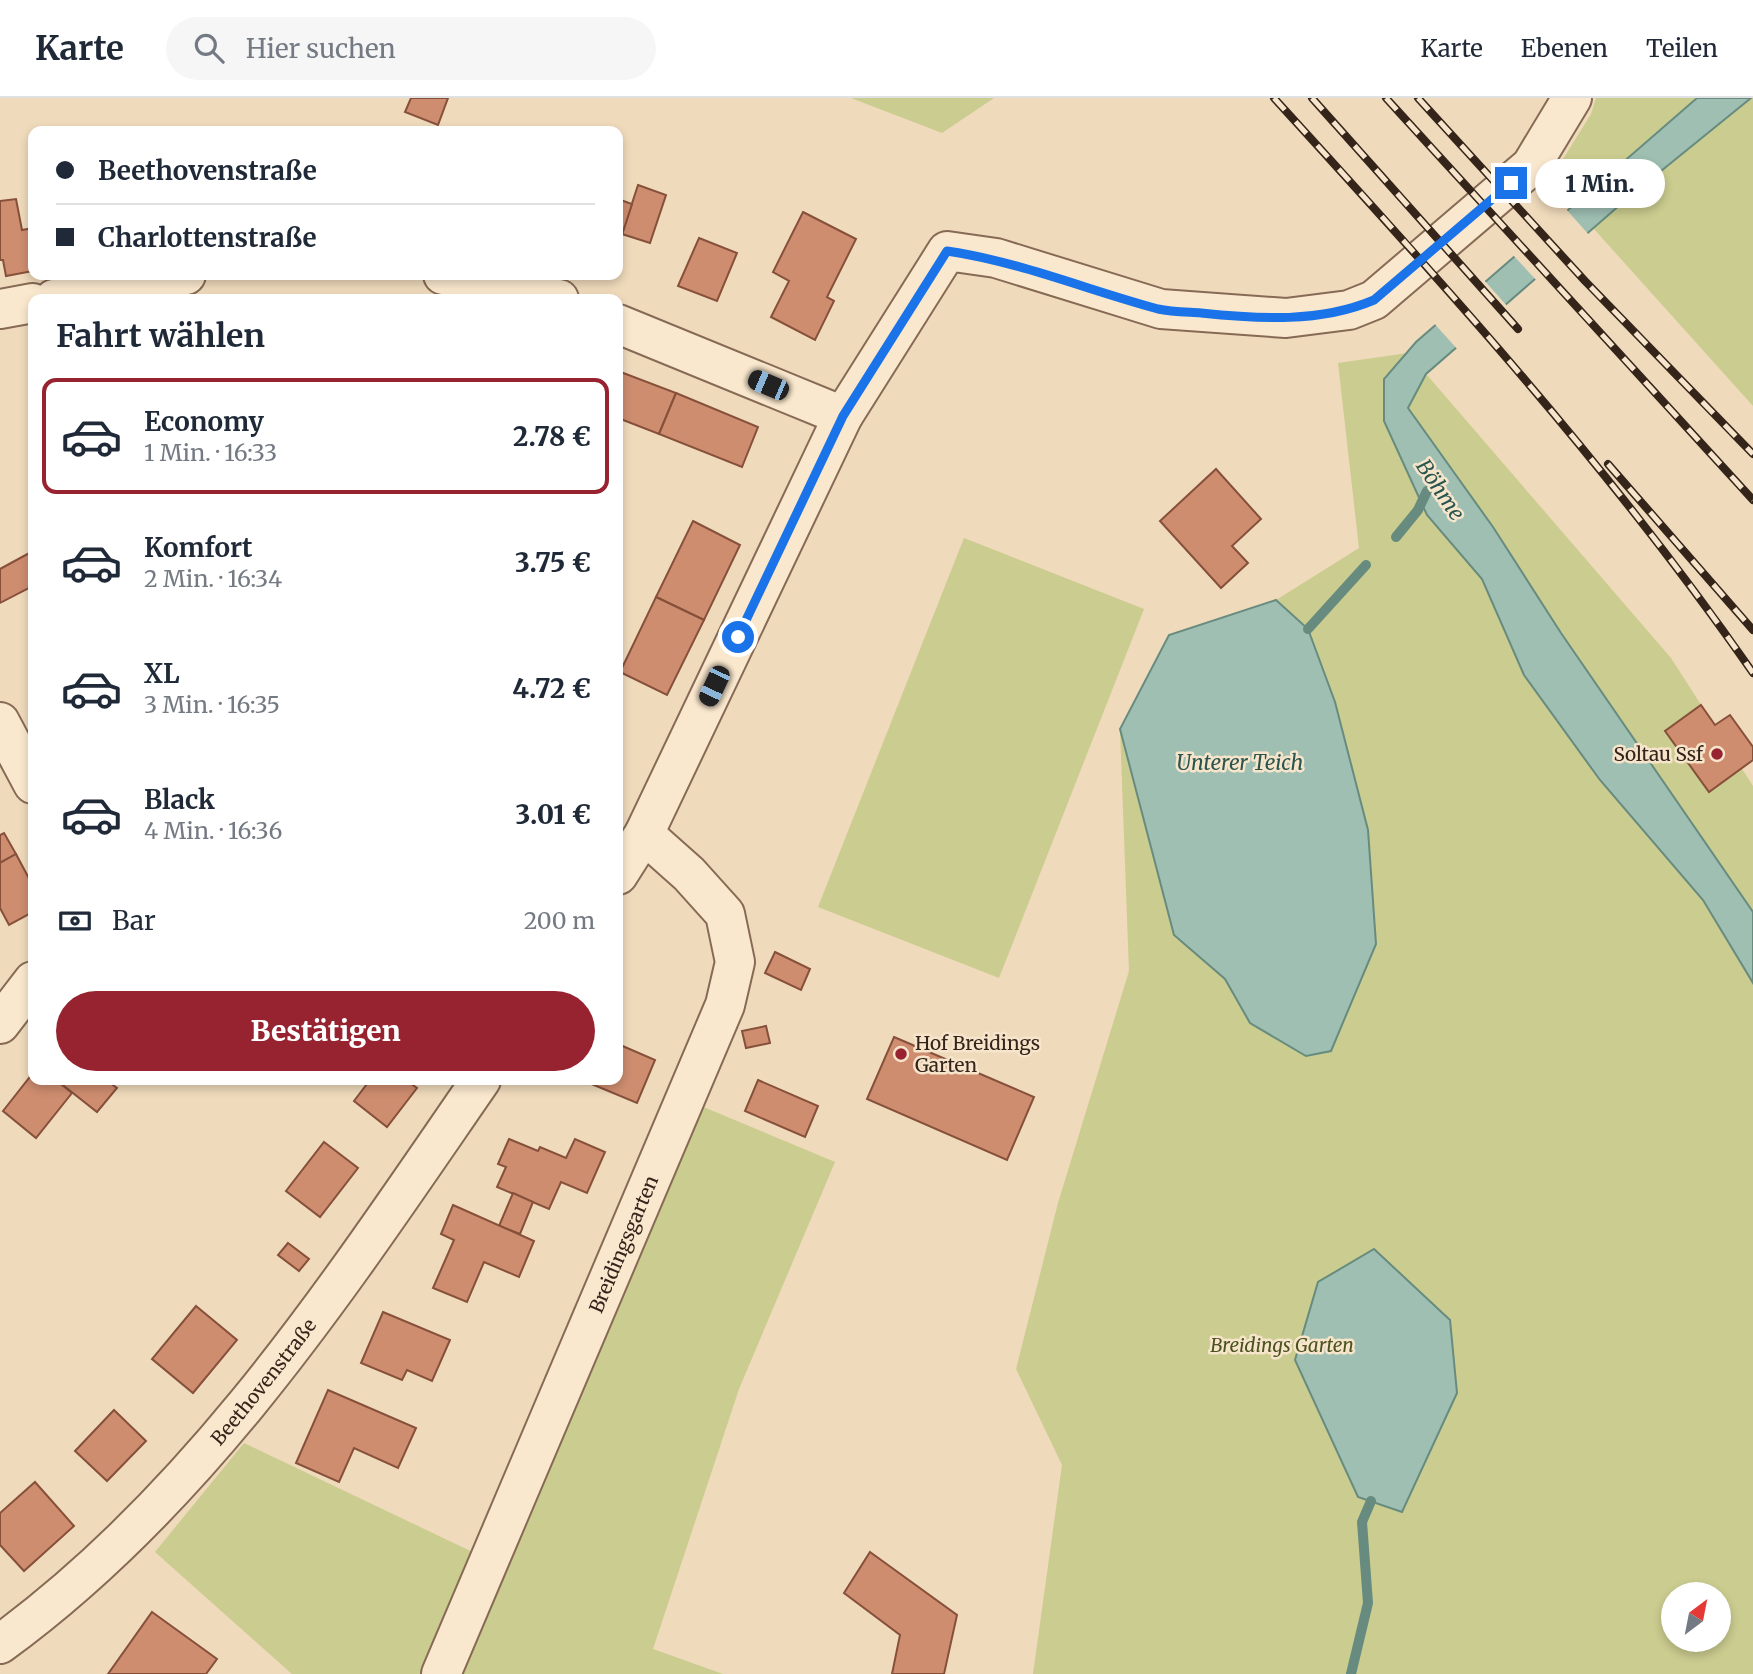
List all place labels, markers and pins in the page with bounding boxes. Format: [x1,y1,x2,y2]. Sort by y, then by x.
place label: Soltau Ssf [1613,742,1704,766]
marker: Soltau Ssf [1709,746,1725,762]
place label: Hof Breidings Garten [915,1031,1040,1077]
marker: Hof Breidings Garten [893,1046,909,1062]

